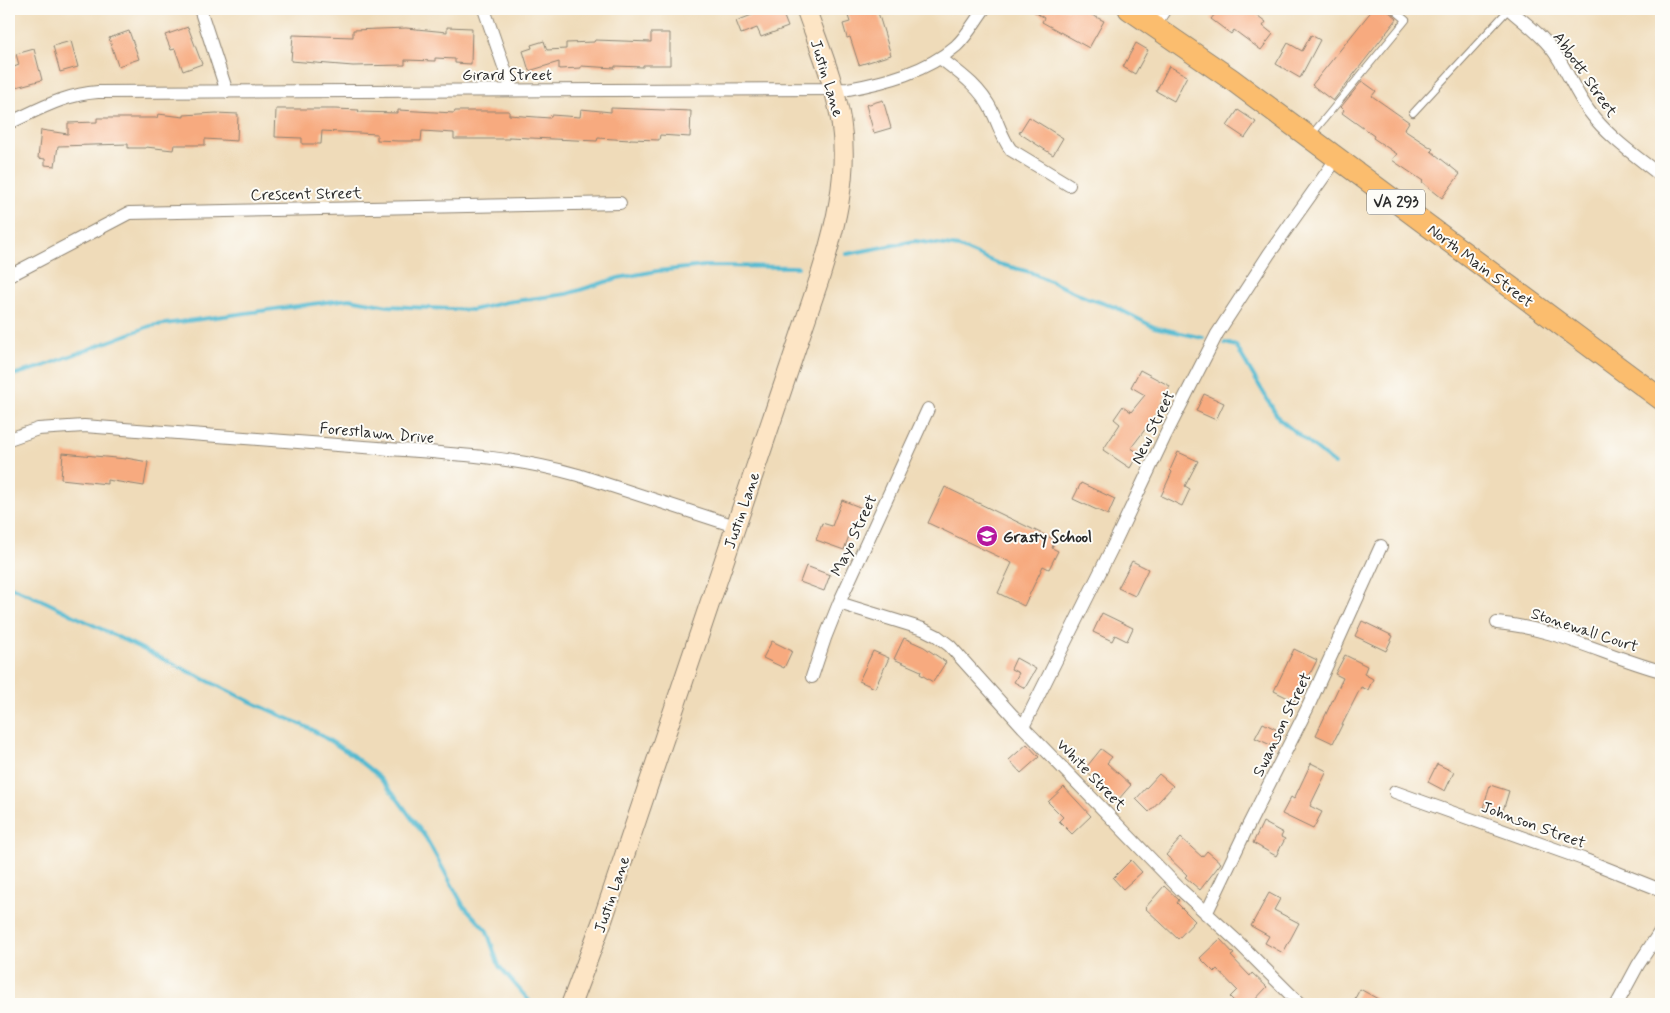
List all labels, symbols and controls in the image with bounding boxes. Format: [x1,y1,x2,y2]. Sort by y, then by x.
street label: Abbott Street [1548,28,1622,122]
street label: Justin Lane [805,37,848,120]
street label: Girard Street [462,65,552,86]
street label: Crescent Street [250,183,362,206]
road number: VA 293 [1367,190,1425,214]
street label: North Main Street [1423,219,1538,313]
street label: New Street [1126,387,1180,468]
street label: Forestlawn Drive [319,418,435,449]
street label: Justin Lane [719,469,766,552]
street label: Mayo Street [826,491,883,580]
school or university icon: Grasty School [975,524,999,548]
place label: Grasty School [1003,527,1092,548]
street label: Stonewall Court [1528,603,1641,658]
street label: Swanson Street [1248,669,1317,780]
street label: White Street [1051,735,1131,816]
street label: Johnson Street [1478,797,1589,854]
street label: Justin Lane [589,853,636,936]

